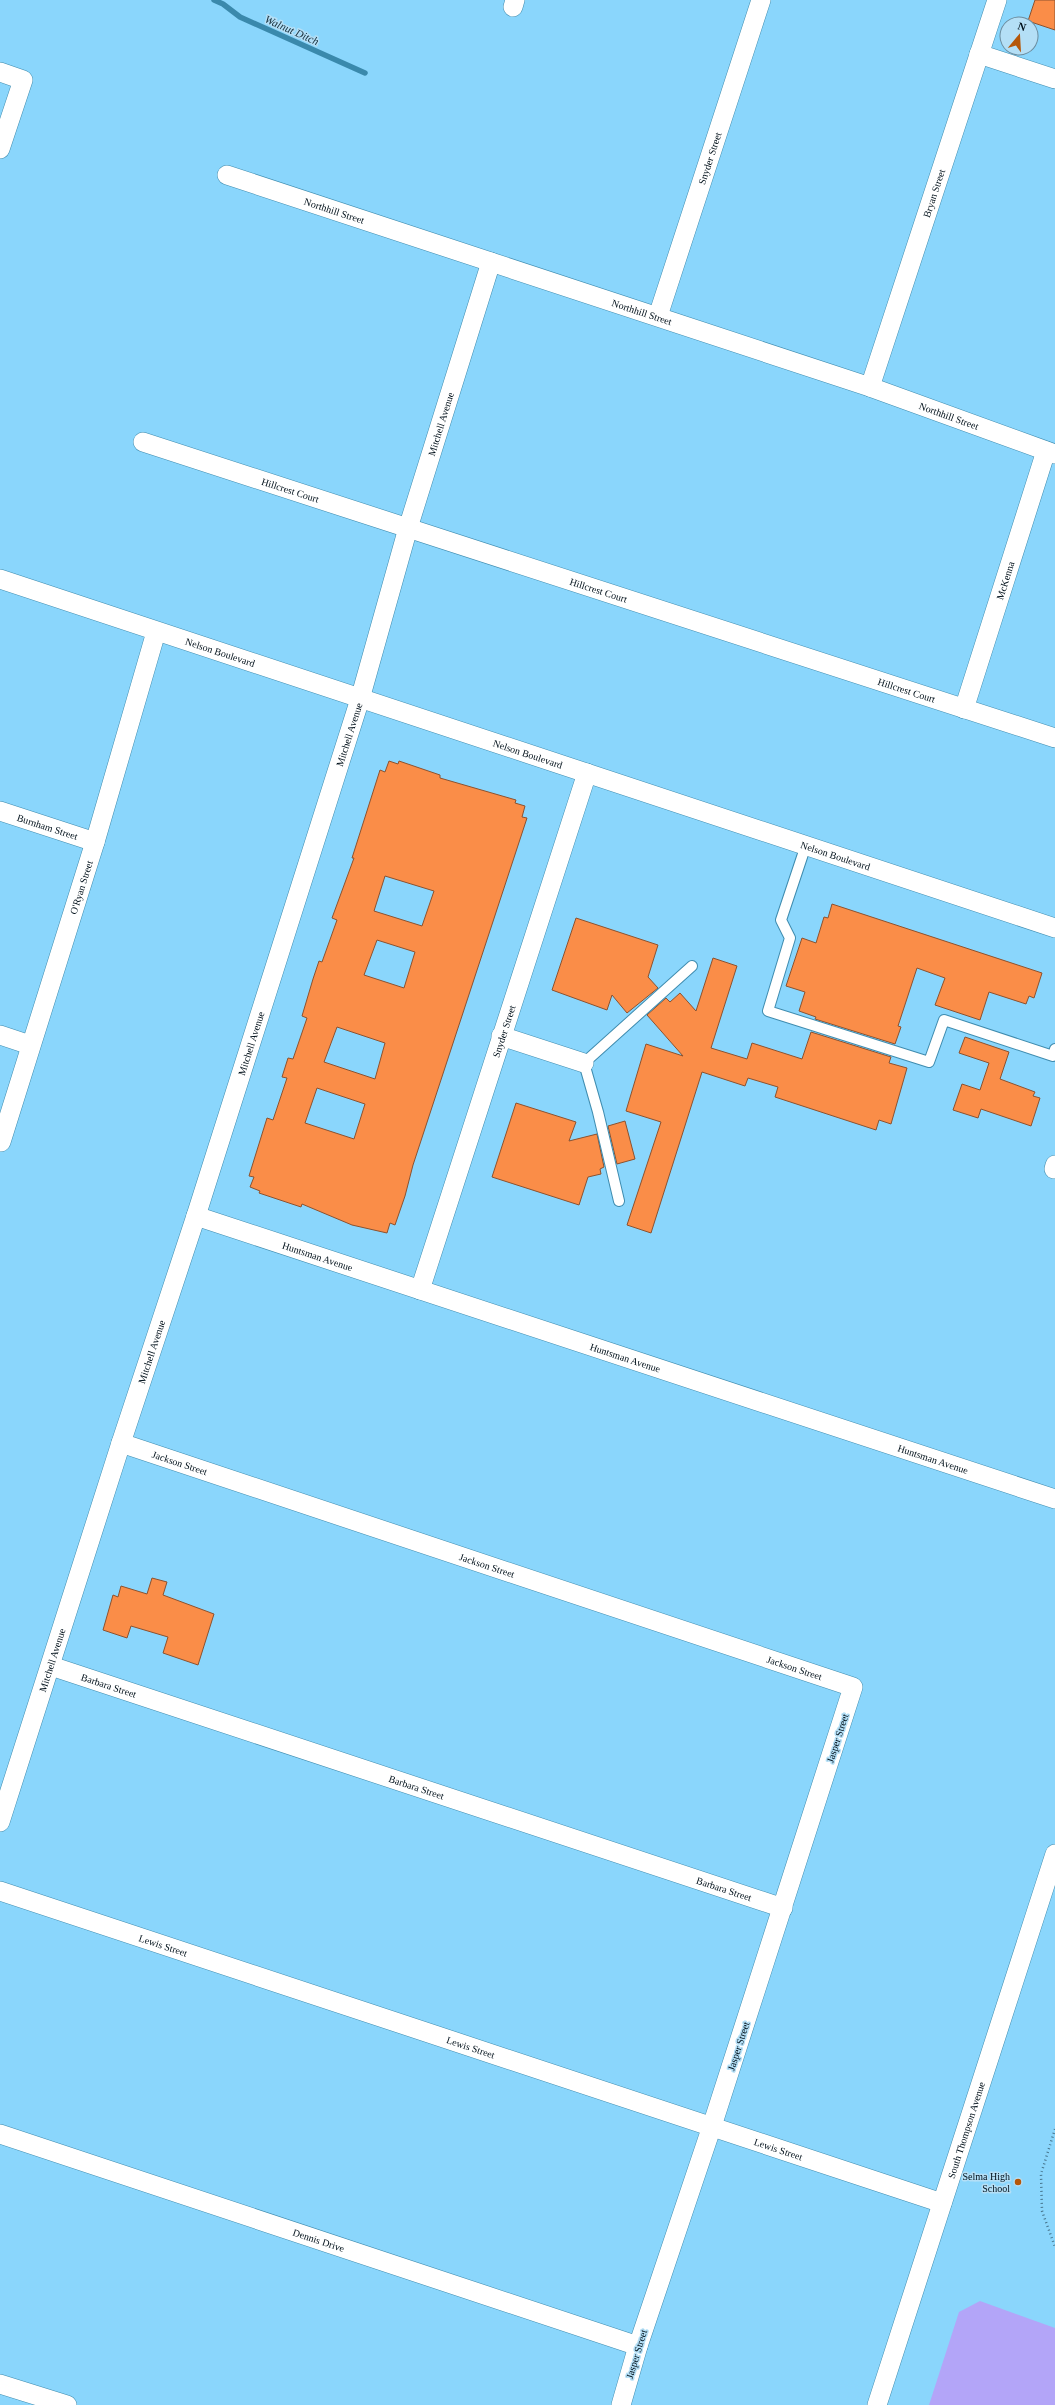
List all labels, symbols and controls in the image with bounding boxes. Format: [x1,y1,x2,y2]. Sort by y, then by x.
water label: Walnut Ditch [263,13,321,47]
north arrow [999,16,1039,56]
text: N [1016,20,1028,33]
street label: Snyder Street [696,131,724,186]
street label: Bryan Street [921,167,947,219]
street label: Northhill Street [303,196,366,226]
street label: Northhill Street [610,297,674,327]
street label: Mitchell Avenue [426,390,456,457]
street label: Northhill Street [917,400,980,432]
street label: Hillcrest Court [260,476,321,505]
street label: McKenna [994,559,1017,601]
street label: Hillcrest Court [568,576,629,605]
street label: Nelson Boulevard [184,636,256,669]
street label: Hillcrest Court [876,676,937,705]
street label: Mitchell Avenue [334,701,365,768]
street label: Nelson Boulevard [492,737,564,771]
street label: Burnham Street [16,812,79,842]
street label: Nelson Boulevard [799,839,871,872]
street label: O'Ryan Street [68,859,95,916]
street label: Snyder Street [491,1004,518,1059]
street label: Mitchell Avenue [236,1010,267,1077]
street label: Huntsman Avenue [281,1240,355,1273]
street label: Mitchell Avenue [136,1318,167,1385]
street label: Huntsman Avenue [589,1341,662,1375]
street label: Huntsman Avenue [896,1443,970,1476]
street label: Jackson Street [151,1449,209,1477]
street label: Jackson Street [458,1551,516,1580]
street label: Mitchell Avenue [37,1626,68,1693]
street label: Jackson Street [765,1654,824,1682]
street label: Barbara Street [80,1671,138,1700]
street label: Jasper Street [824,1712,851,1764]
street label: Barbara Street [387,1773,446,1802]
street label: Barbara Street [695,1875,753,1903]
street label: Lewis Street [137,1932,189,1959]
street label: Jasper Street [725,2020,752,2072]
street label: Lewis Street [445,2034,497,2061]
street label: South Thompson Avenue [946,2080,987,2180]
street label: Lewis Street [753,2136,804,2163]
place label: Selma High School [963,2171,1010,2194]
marker: Selma High School [1013,2177,1023,2187]
street label: Dennis Drive [291,2227,346,2254]
street label: Jasper Street [624,2328,649,2380]

